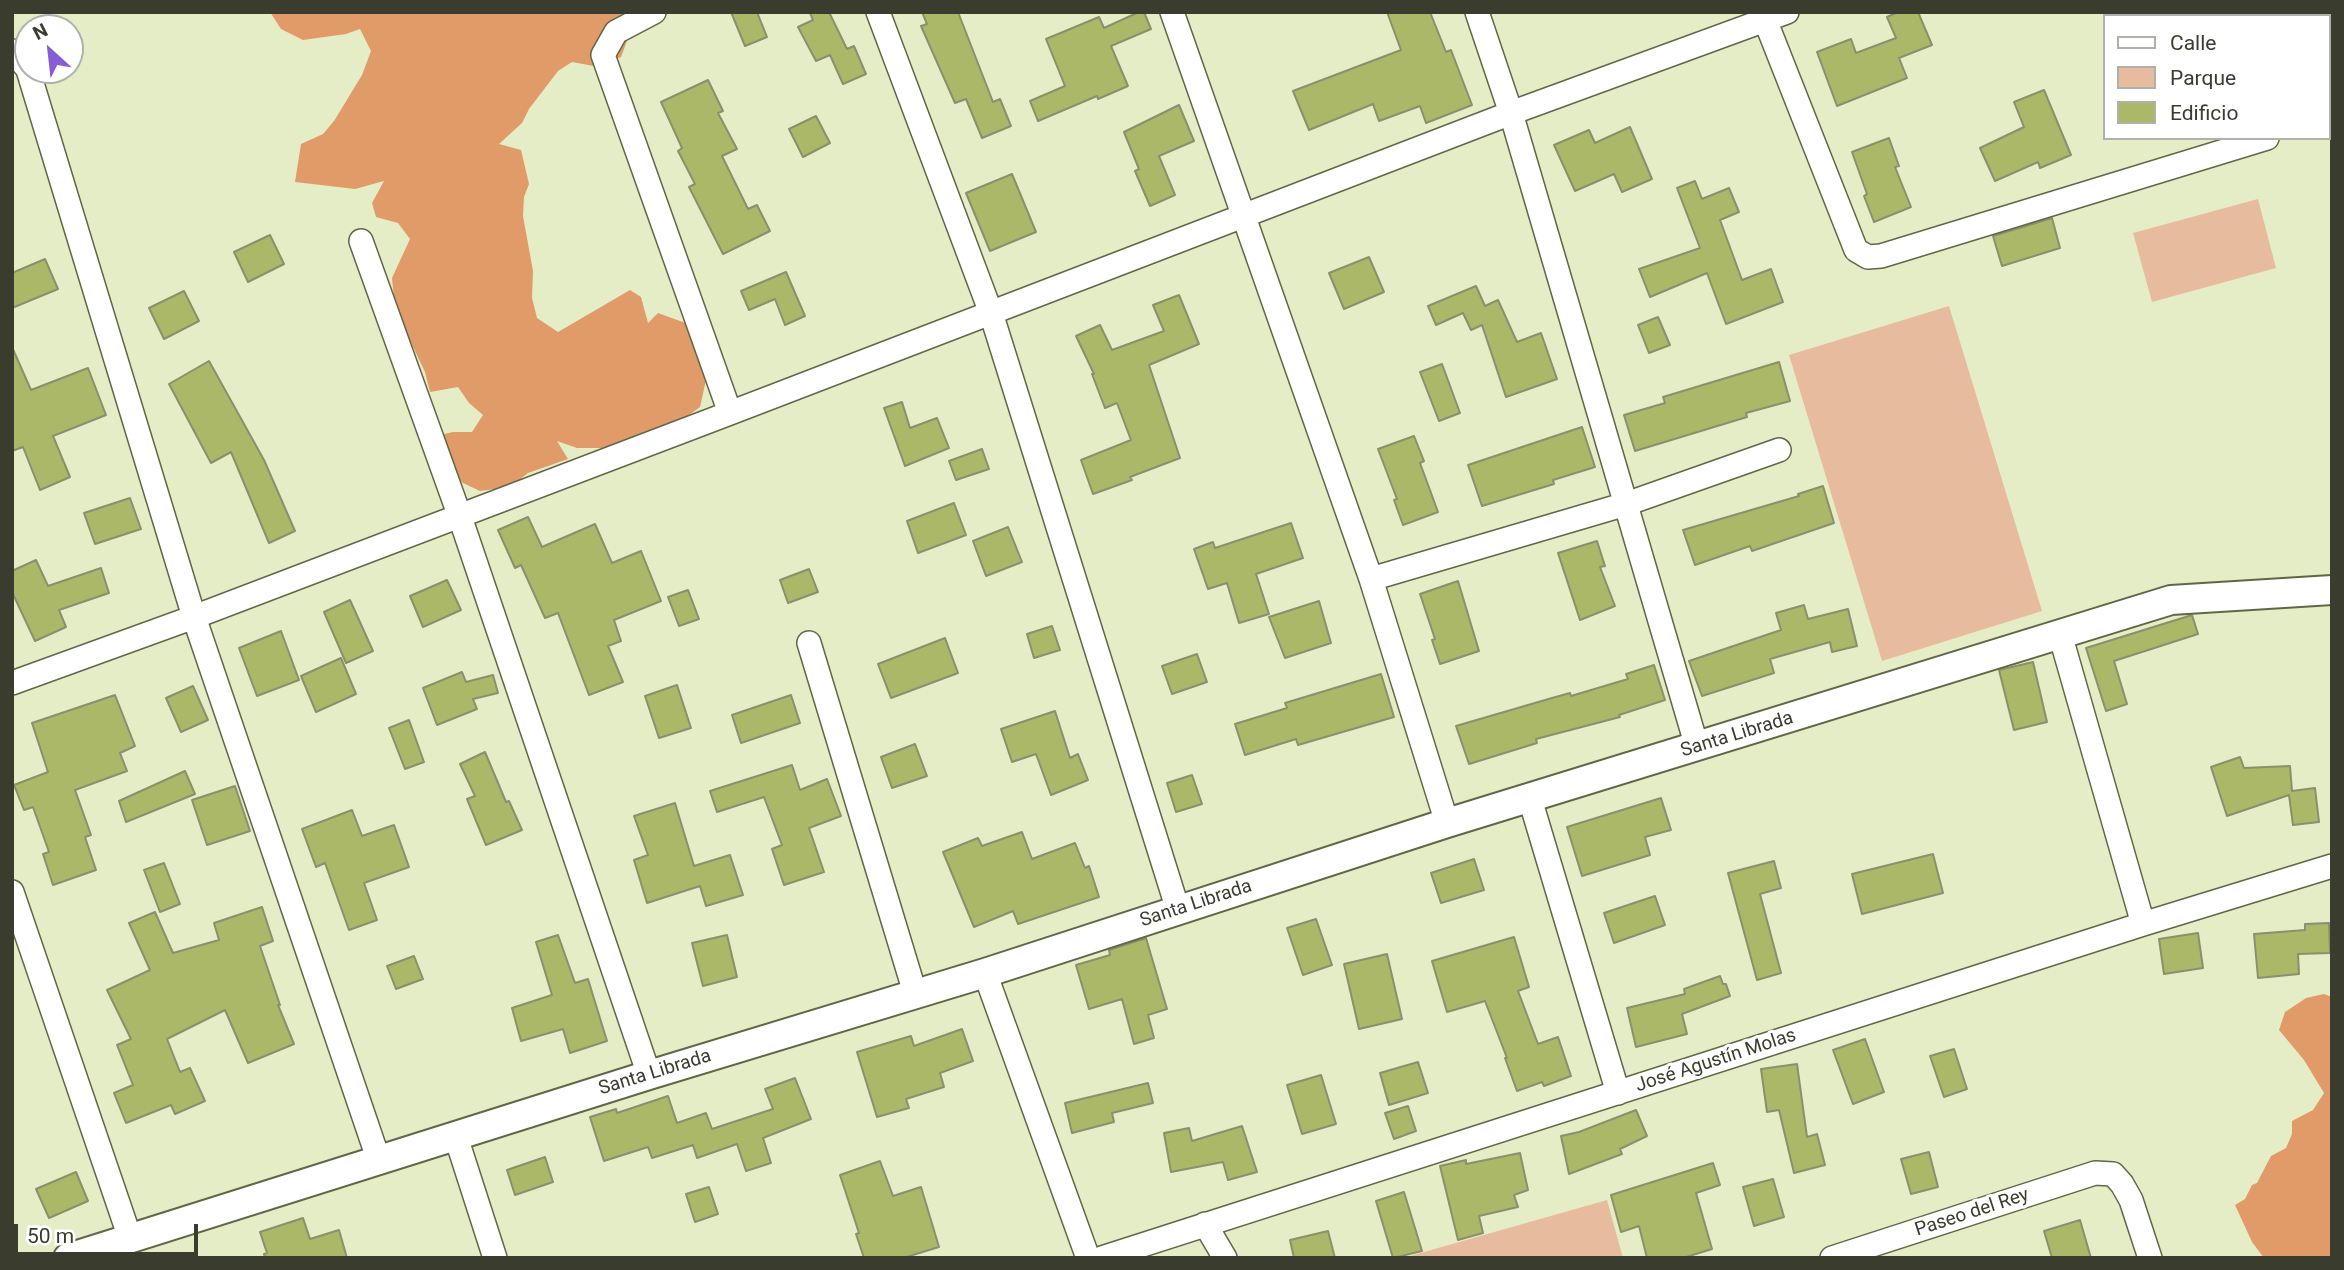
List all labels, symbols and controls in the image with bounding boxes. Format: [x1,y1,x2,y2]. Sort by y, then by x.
north arrow [14,14,84,84]
legend [2102,14,2330,140]
text: N [29,18,51,45]
text: Calle [2170,31,2216,55]
text: Parque [2170,66,2236,90]
text: Edificio [2170,101,2238,125]
street label: Santa Librada [1678,707,1796,763]
street label: Santa Librada [1137,875,1255,933]
street label: José Agustín Molas [1633,1024,1799,1098]
street label: Santa Librada [596,1045,714,1101]
street label: Paseo del Rey [1912,1184,2032,1242]
scale bar [18,1210,201,1254]
text: 50 m [27,1224,74,1248]

